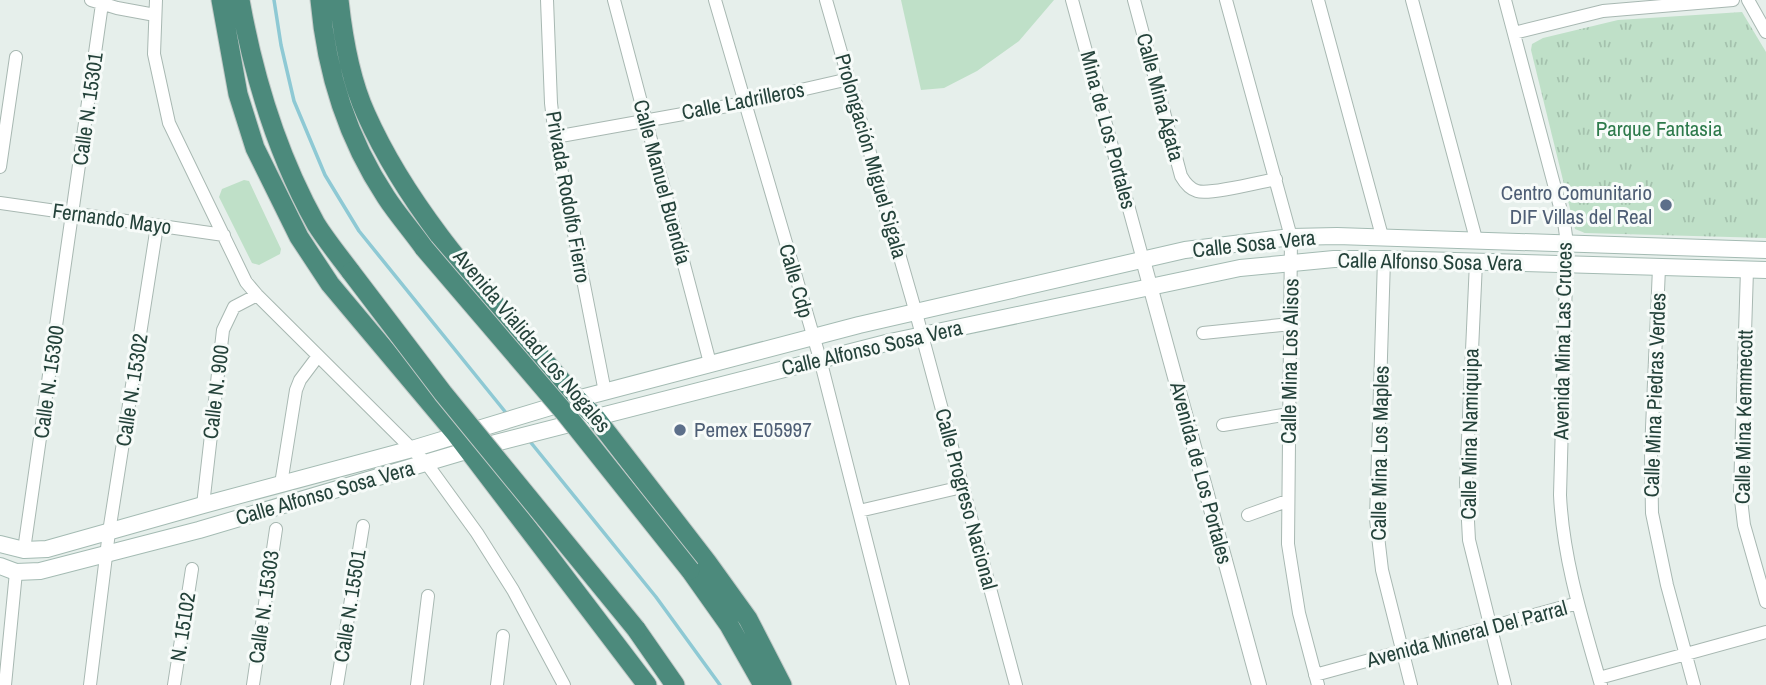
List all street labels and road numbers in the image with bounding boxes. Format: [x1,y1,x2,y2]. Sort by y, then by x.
street label: Calle Mina Ágata [1130,30,1192,164]
street label: Mina de Los Portales [1073,48,1144,212]
street label: Calle N. 15301 [65,50,110,167]
street label: Prolongación Miguel Sigala [828,50,915,262]
street label: Calle Ladrilleros [679,74,807,127]
street label: Calle Manuel Buendía [627,96,699,268]
street label: Privada Rodolfo Fierro [539,109,598,285]
street label: Fernando Mayo [51,196,173,241]
street label: Calle Sosa Vera [1191,223,1317,264]
street label: Calle Cdp [772,241,821,321]
street label: Avenida Vialidad Los Nogales [446,242,618,439]
street label: Avenida Mina Las Cruces [1546,242,1579,441]
street label: Calle Alfonso Sosa Vera [1337,245,1523,278]
street label: Calle Mina Los Alisos [1274,278,1305,444]
street label: Calle Mina Piedras Verdes [1636,292,1673,498]
street label: Calle Alfonso Sosa Vera [779,313,966,382]
street label: Calle N. 15300 [26,324,71,440]
street label: Calle Mina Kemmecott [1727,329,1760,504]
street label: Calle N. 15302 [108,331,155,448]
street label: Calle N. 900 [195,343,236,441]
street label: Calle Mina Namiquipa [1454,348,1486,520]
street label: Calle Mina Los Maples [1363,365,1396,541]
street label: Avenida de Los Portales [1163,378,1240,567]
street label: Calle Progreso Nacional [928,405,1005,593]
street label: Calle Alfonso Sosa Vera [232,453,418,532]
street label: Calle N. 15501 [326,547,373,664]
street label: Calle N. 15303 [241,549,286,665]
street label: N. 15102 [163,590,202,664]
street label: Avenida Mineral Del Parral [1362,593,1570,674]

